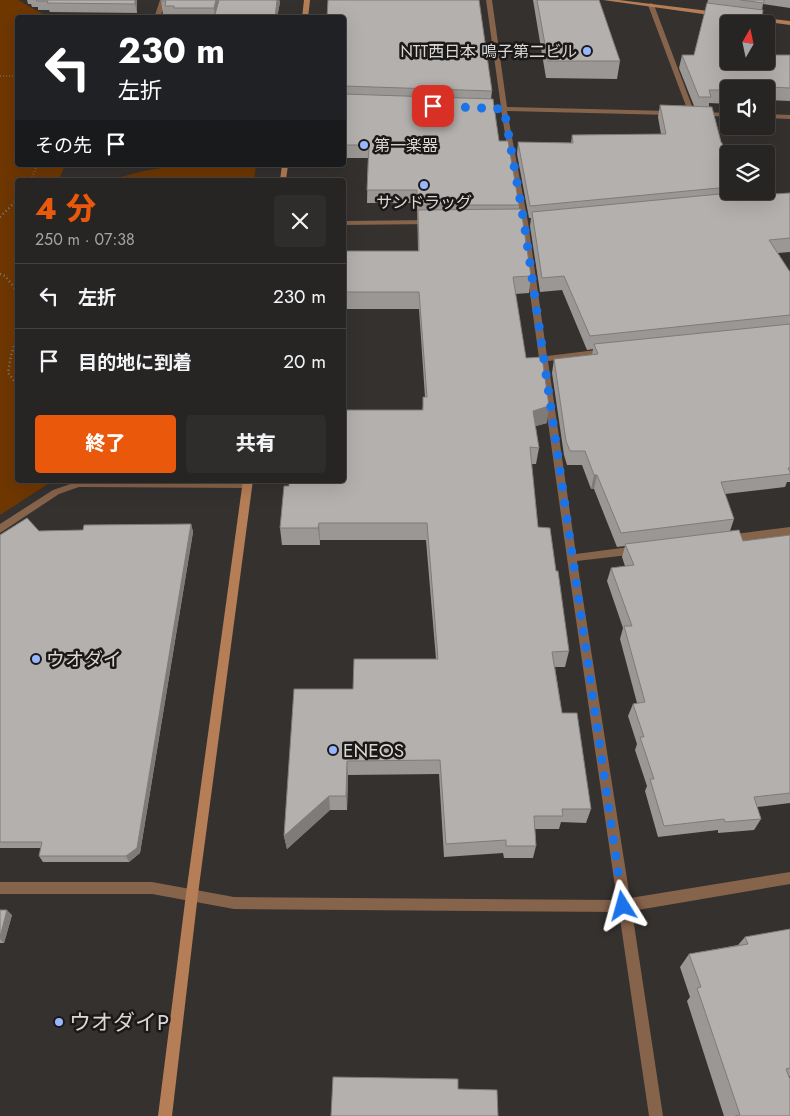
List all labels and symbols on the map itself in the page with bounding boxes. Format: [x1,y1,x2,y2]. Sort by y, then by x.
north arrow [720,15,775,70]
place label: NTT西日本 鳴子第二ビル [400,40,577,63]
marker: NTT西日本 鳴子第二ビル [581,45,593,57]
pin [412,85,454,127]
place label: 第一楽器 [374,134,438,157]
marker: 第一楽器 [358,139,370,151]
marker: サンドラッグ [418,179,430,191]
place label: サンドラッグ [376,191,472,214]
place label: ウオダイ [46,646,122,673]
marker: ウオダイ [30,653,42,665]
place label: ENEOS [343,737,404,764]
marker: ENEOS [327,744,339,756]
position arrow [596,879,648,931]
place label: ウオダイP [69,1006,169,1038]
marker: ウオダイP [53,1016,65,1028]

